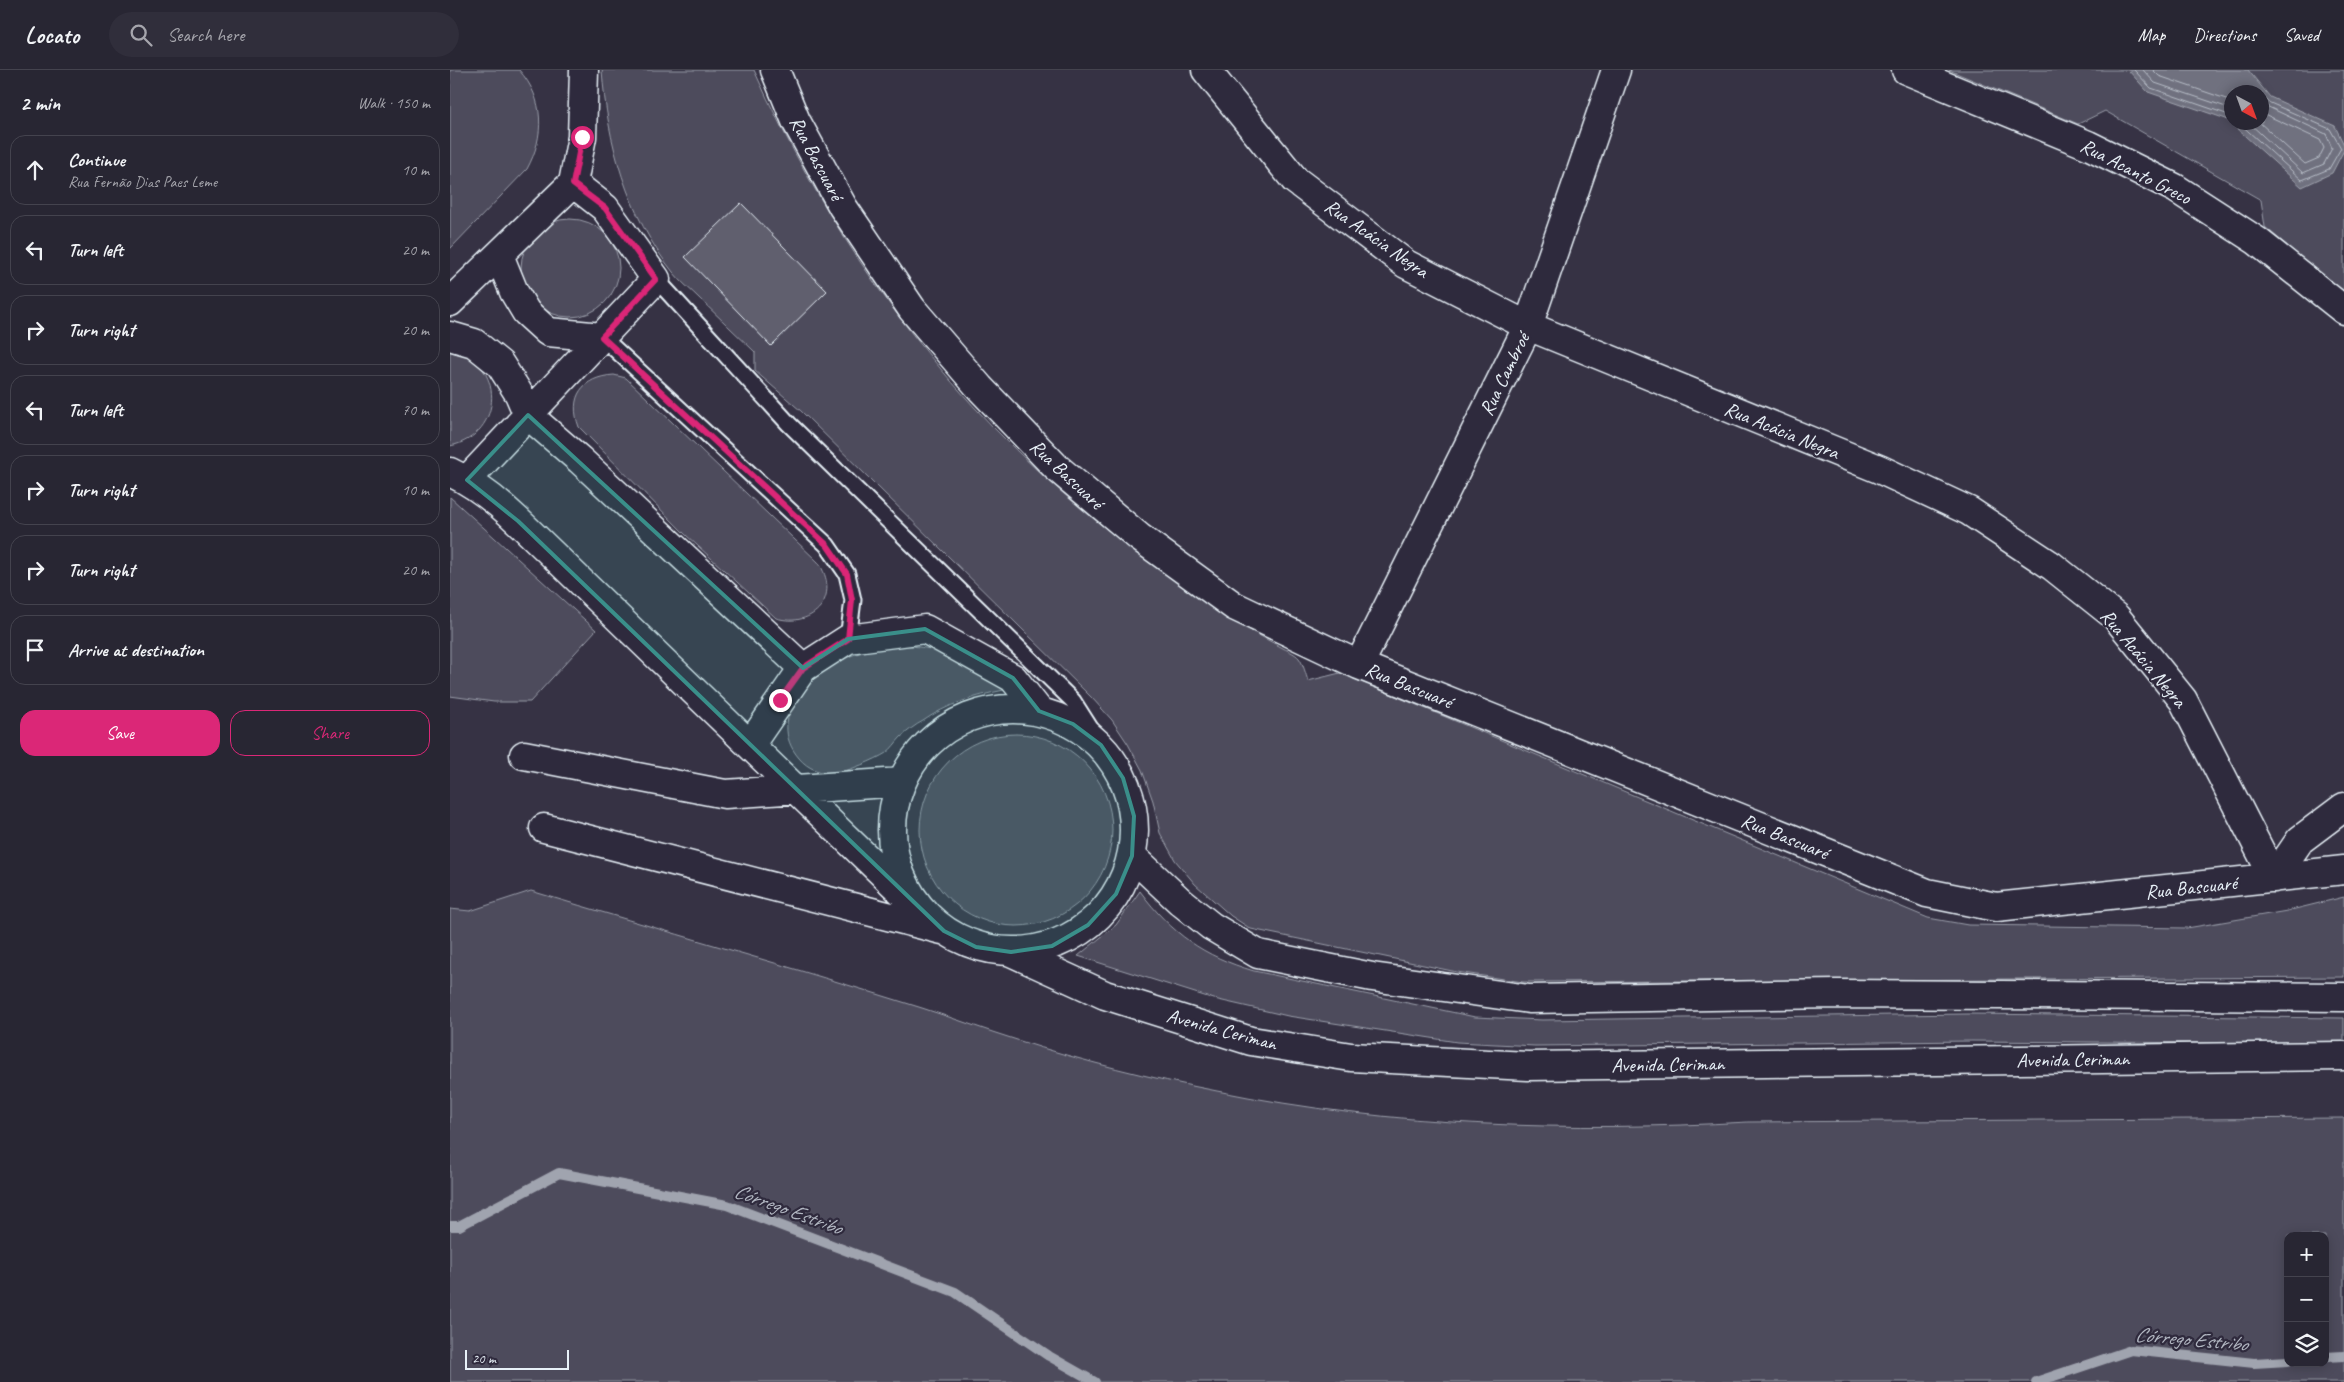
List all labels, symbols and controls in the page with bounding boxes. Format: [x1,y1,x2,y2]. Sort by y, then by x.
search box [109,12,459,57]
text: Locato [25,20,79,50]
icon: search [127,21,155,49]
text: Search here [167,23,245,47]
text: Map [2138,24,2165,46]
text: Directions [2193,24,2256,46]
text: Saved [2284,24,2319,46]
north arrow [2224,85,2269,130]
text: 2 min [20,90,60,116]
text: Walk · 150 m [358,93,430,113]
street label: Rua Bascuaré [784,112,851,208]
route start [571,126,594,149]
street label: Rua Acanto Greco [2076,133,2196,210]
text: Continue [68,148,125,172]
icon: ahead [21,156,49,184]
text: 10 m [402,160,429,180]
text: Rua Fernão Dias Paes Leme [68,172,217,192]
street label: Rua Acácia Negra [1320,193,1435,284]
icon: left [21,236,49,264]
text: Turn left [68,238,123,262]
text: 20 m [402,240,429,260]
icon: right [21,316,49,344]
text: Turn right [68,318,135,342]
text: 20 m [402,320,429,340]
street label: Rua Cambroé [1474,326,1537,420]
icon: left [21,396,49,424]
street label: Rua Acácia Negra [1721,396,1844,465]
text: Turn left [68,398,123,422]
text: 70 m [402,400,429,420]
street label: Rua Bascuaré [1025,434,1111,517]
icon: right [21,476,49,504]
text: Turn right [68,478,135,502]
text: 10 m [402,480,429,500]
icon: right [21,556,49,584]
text: Turn right [68,558,135,582]
text: 20 m [402,560,429,580]
street label: Rua Acácia Negra [2095,604,2193,714]
icon: arrive [21,636,49,664]
text: Arrive at destination [68,638,204,662]
street label: Rua Bascuaré [1362,657,1459,716]
route end [769,689,792,712]
button: Save [20,710,220,756]
button: Share [230,710,430,756]
street label: Rua Bascuaré [1738,808,1835,867]
street label: Rua Bascuaré [2144,870,2241,905]
street label: Avenida Ceriman [1164,1003,1281,1056]
street label: Avenida Ceriman [2016,1046,2131,1073]
street label: Avenida Ceriman [1611,1051,1726,1078]
water label: Córrego Estribo [731,1178,848,1241]
map controls [2284,1232,2329,1367]
button: + [2284,1232,2329,1277]
button: − [2284,1277,2329,1322]
water label: Córrego Estribo [2134,1321,2251,1357]
button: layers [2284,1322,2329,1367]
scale bar [465,1347,569,1370]
text: 20 m [472,1350,496,1367]

